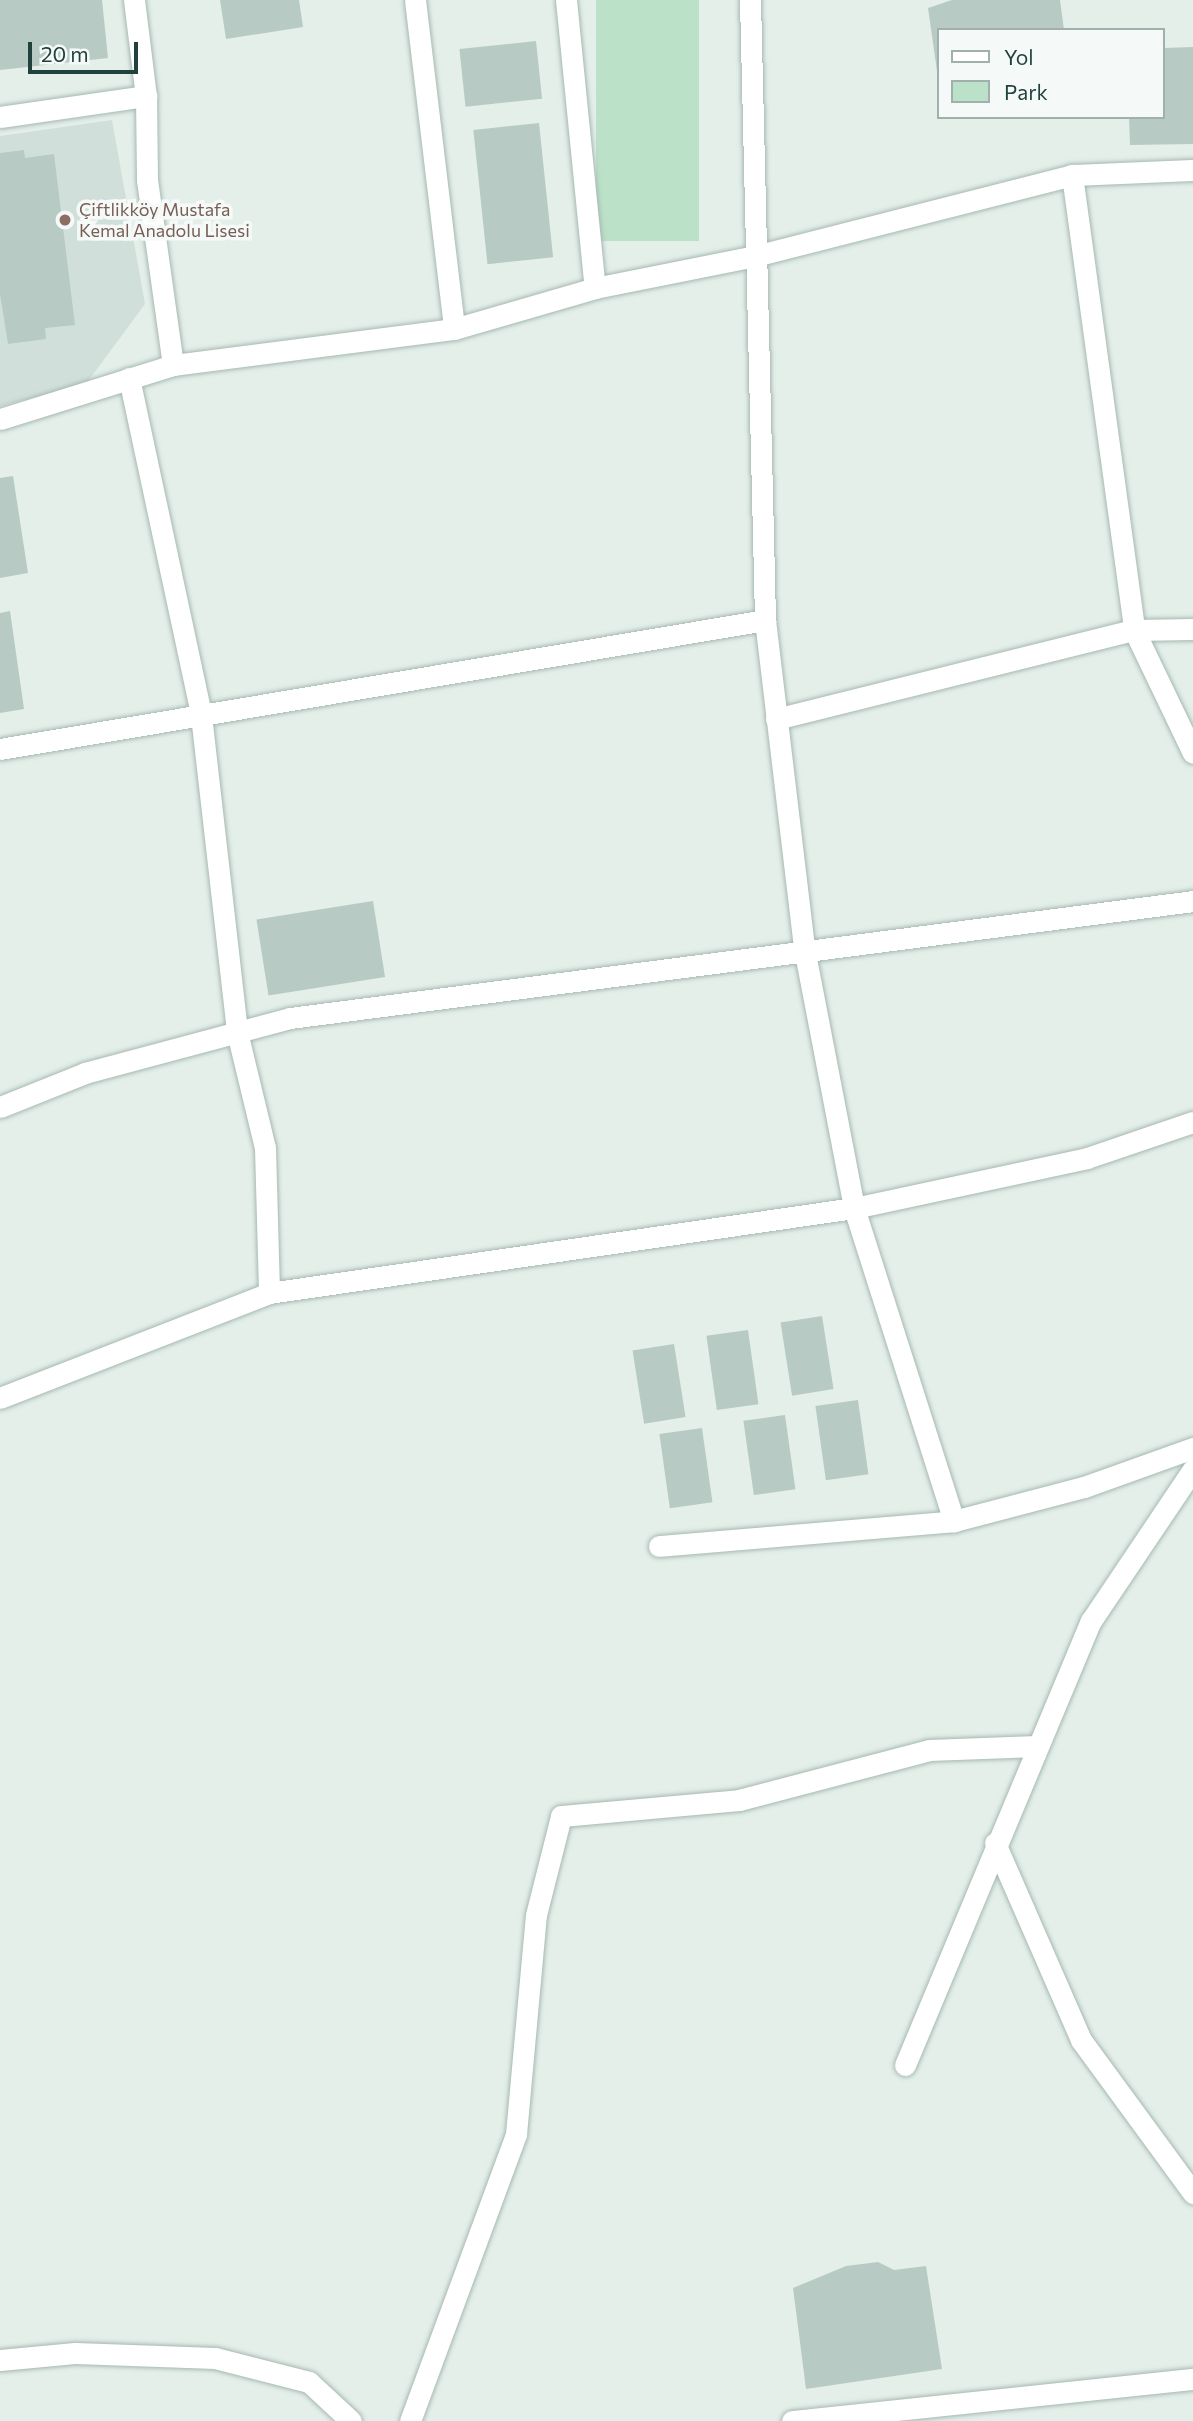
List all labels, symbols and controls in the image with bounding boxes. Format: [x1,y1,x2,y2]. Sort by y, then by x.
scale bar [32,28,142,72]
legend [937,28,1165,119]
text: 20 m [41,41,89,66]
text: Yol [1004,44,1034,69]
text: Park [1004,79,1048,104]
place label: Çiftlikköy Mustafa Kemal Anadolu Lisesi [79,199,250,242]
marker: Çiftlikköy Mustafa Kemal Anadolu Lisesi [57,212,73,228]

